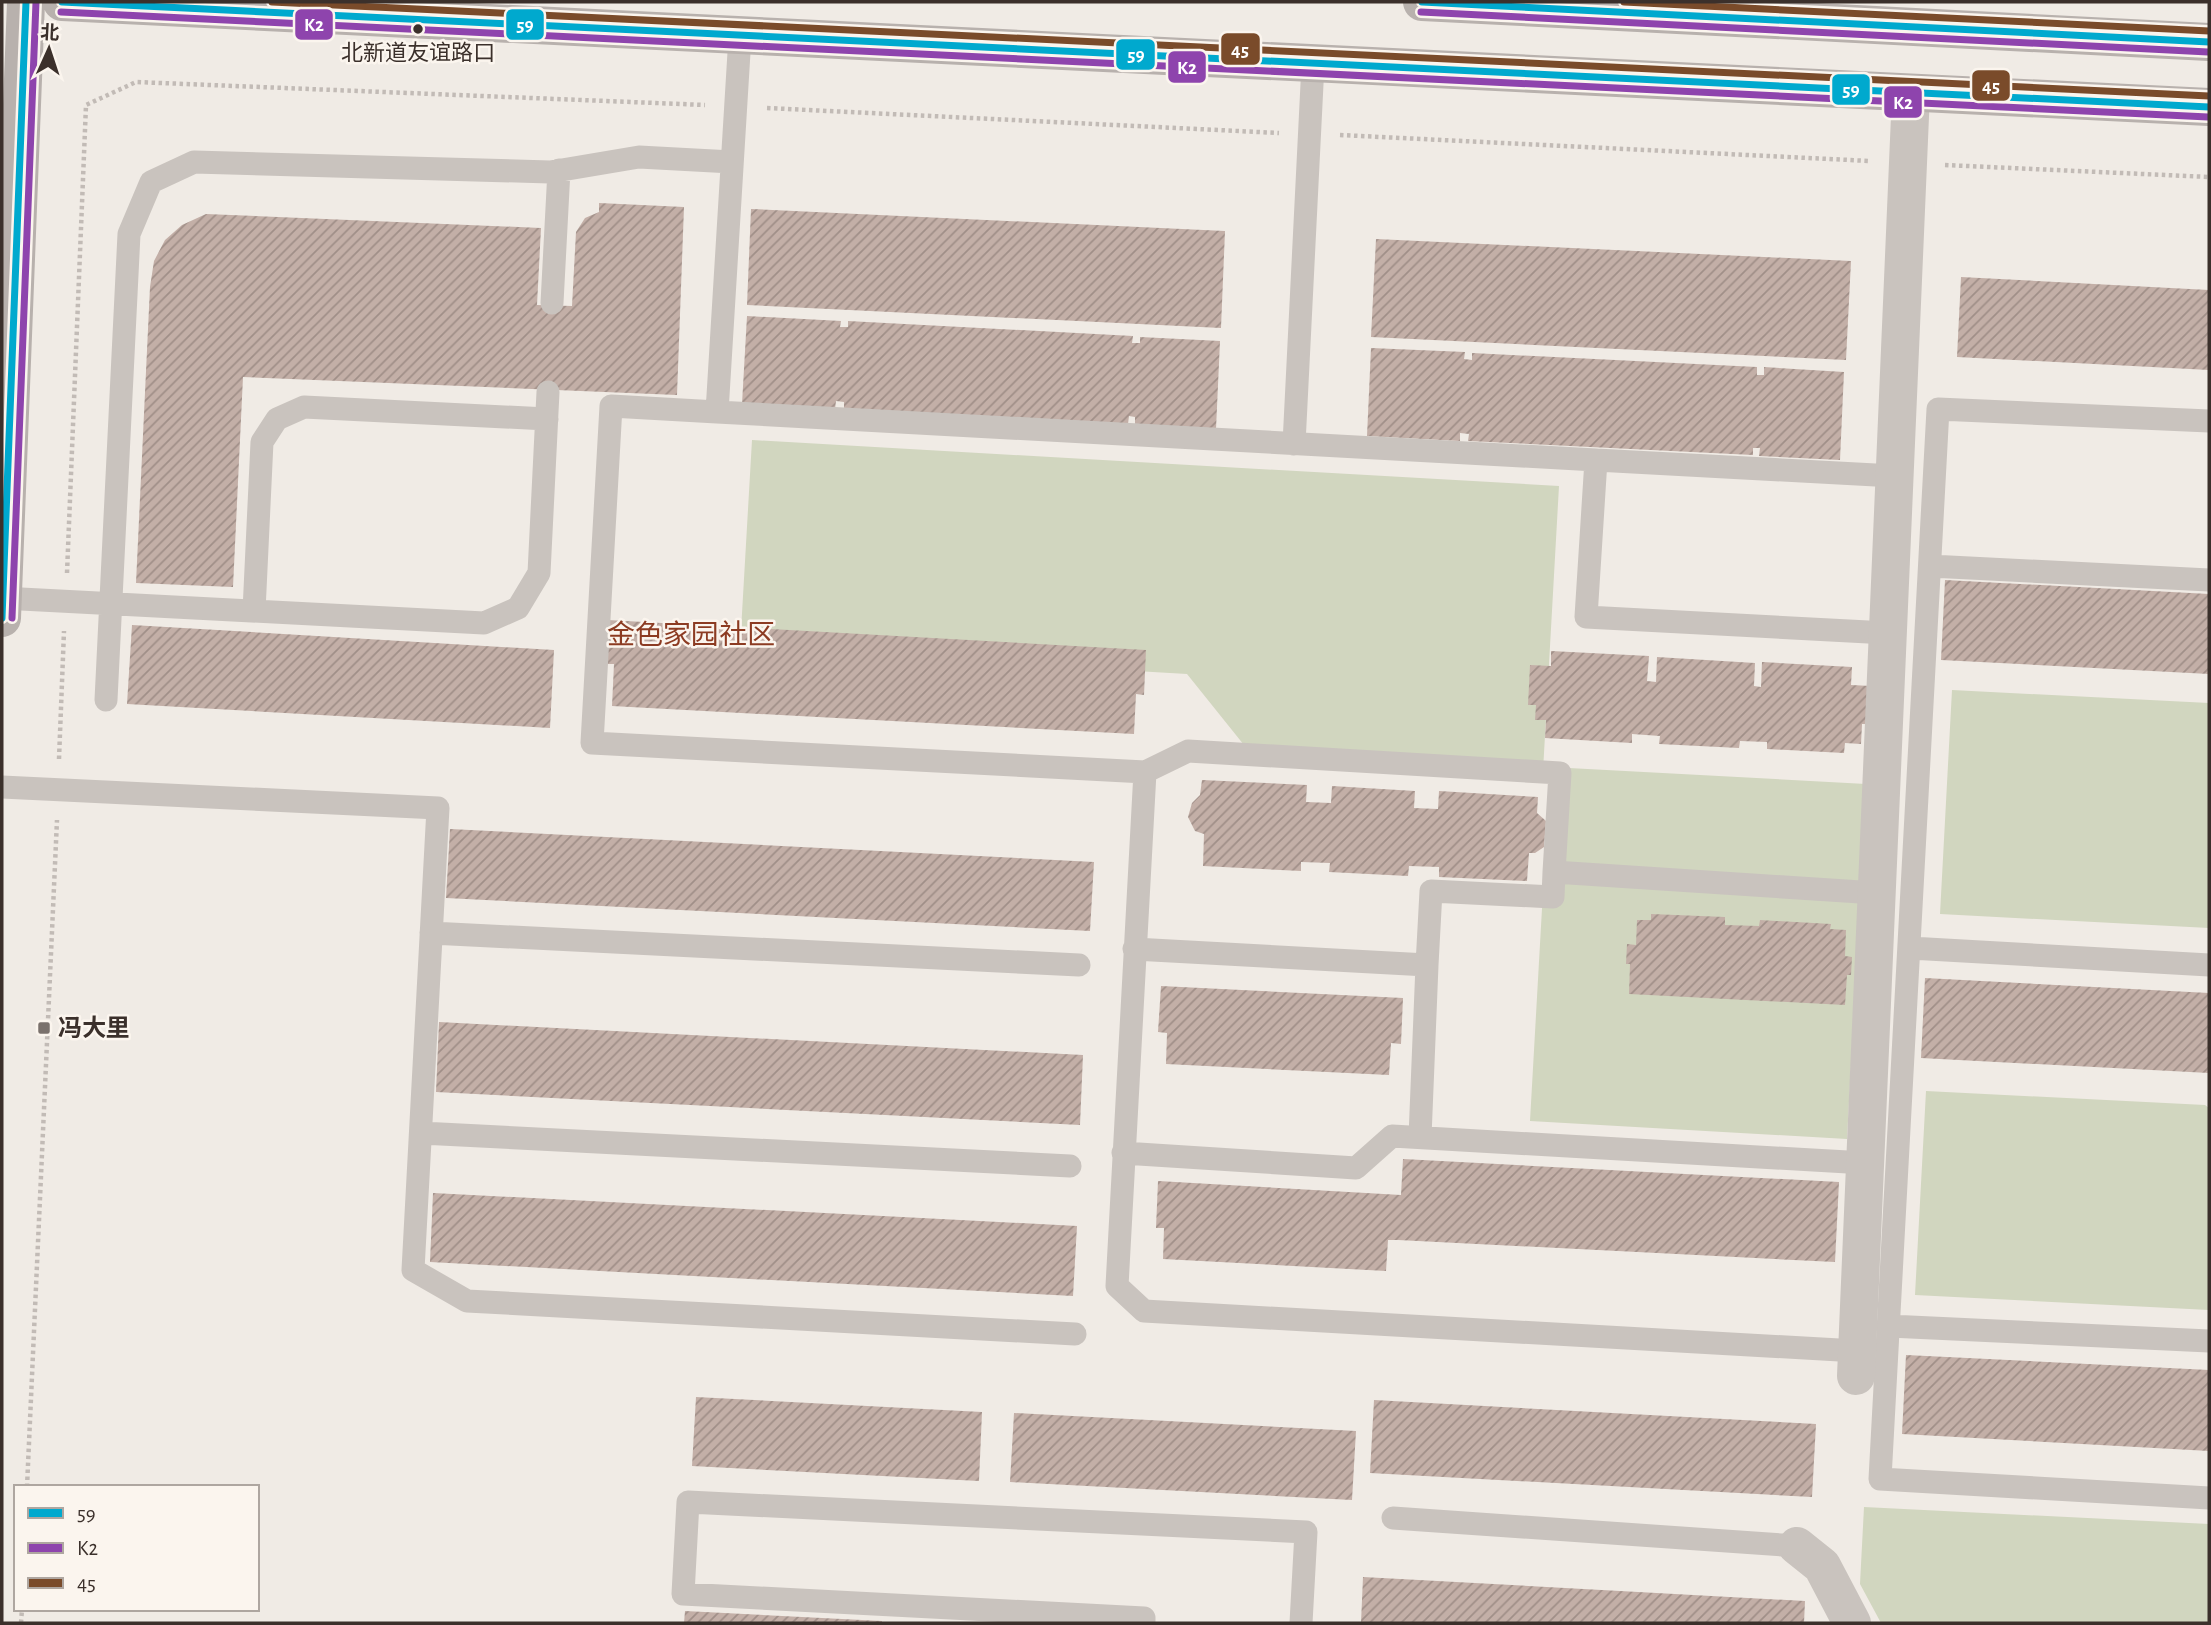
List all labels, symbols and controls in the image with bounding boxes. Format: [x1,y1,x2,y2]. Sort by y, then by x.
line badge: K2 [294,8,334,41]
line badge: 59 [505,8,545,41]
north arrow [14,14,84,84]
text: K2 [304,16,324,35]
text: 59 [516,16,534,35]
marker: 北新道友谊路口 [411,22,425,36]
text: 北 [40,23,60,44]
line badge: 45 [1220,32,1261,66]
line badge: 59 [1115,38,1156,71]
place label: 北新道友谊路口 [341,41,495,64]
text: 45 [1231,41,1249,60]
text: 59 [1127,46,1145,65]
line badge: K2 [1167,50,1207,84]
text: K2 [1177,59,1197,78]
line badge: 45 [1971,69,2011,102]
line badge: 59 [1831,73,1871,106]
text: 45 [1982,77,2000,96]
text: 59 [1842,81,1860,100]
line badge: K2 [1883,85,1923,119]
text: K2 [1893,94,1913,113]
district label: 金色家园社区 [607,620,775,650]
place label: 冯大里 [58,1015,130,1041]
marker: 冯大里 [36,1020,52,1036]
legend [14,1485,259,1611]
text: 59 [77,1503,96,1524]
text: K2 [77,1538,98,1559]
text: 45 [77,1573,96,1594]

